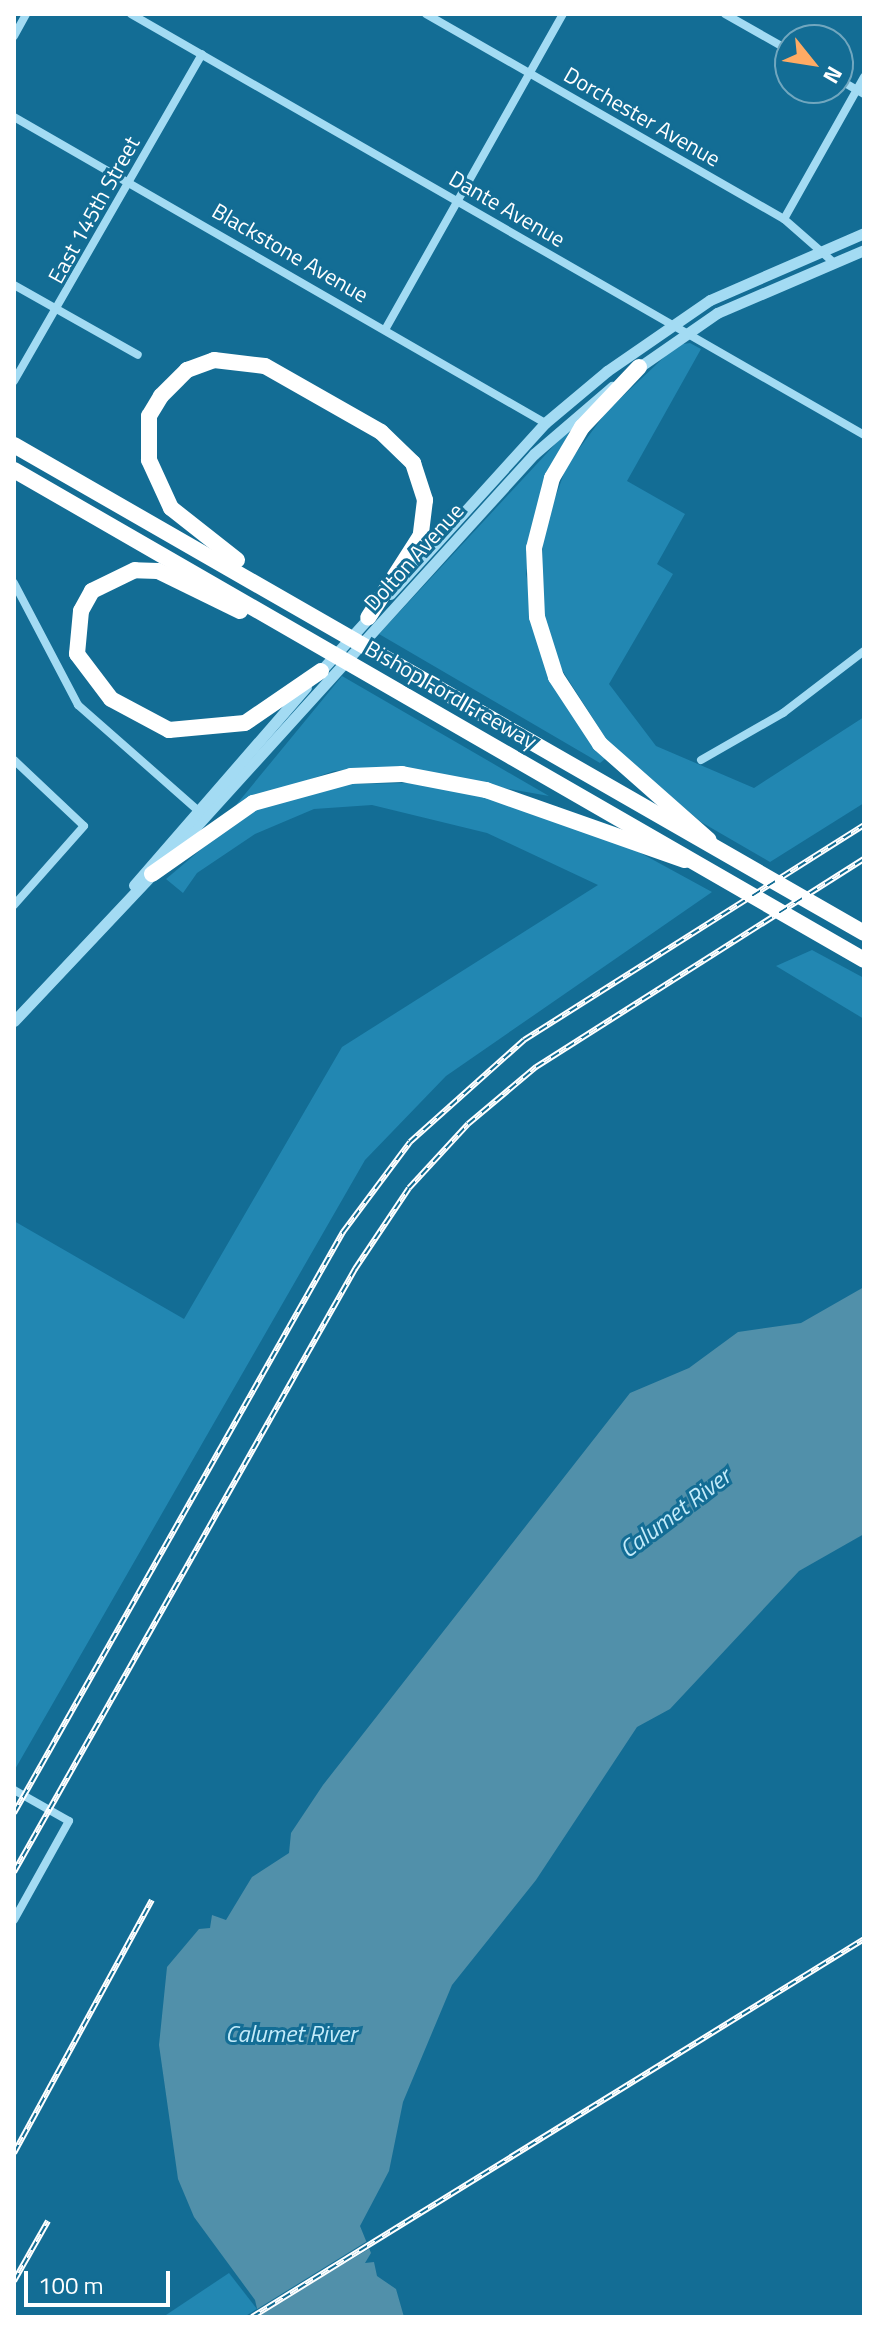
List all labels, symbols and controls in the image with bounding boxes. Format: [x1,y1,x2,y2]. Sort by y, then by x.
north arrow [774,24,854,104]
text: N [815,60,852,90]
street label: Dorchester Avenue [559,62,725,172]
street label: East 145th Street [43,132,145,288]
street label: Dante Avenue [444,165,570,253]
street label: Blackstone Avenue [207,198,373,308]
street label: Dolton Avenue [359,498,469,616]
street label: Bishop Ford Freeway [360,635,542,755]
water label: Calumet River [614,1462,736,1564]
water label: Calumet River [225,2020,357,2048]
scale bar [28,2255,174,2305]
text: 100 m [38,2267,104,2303]

